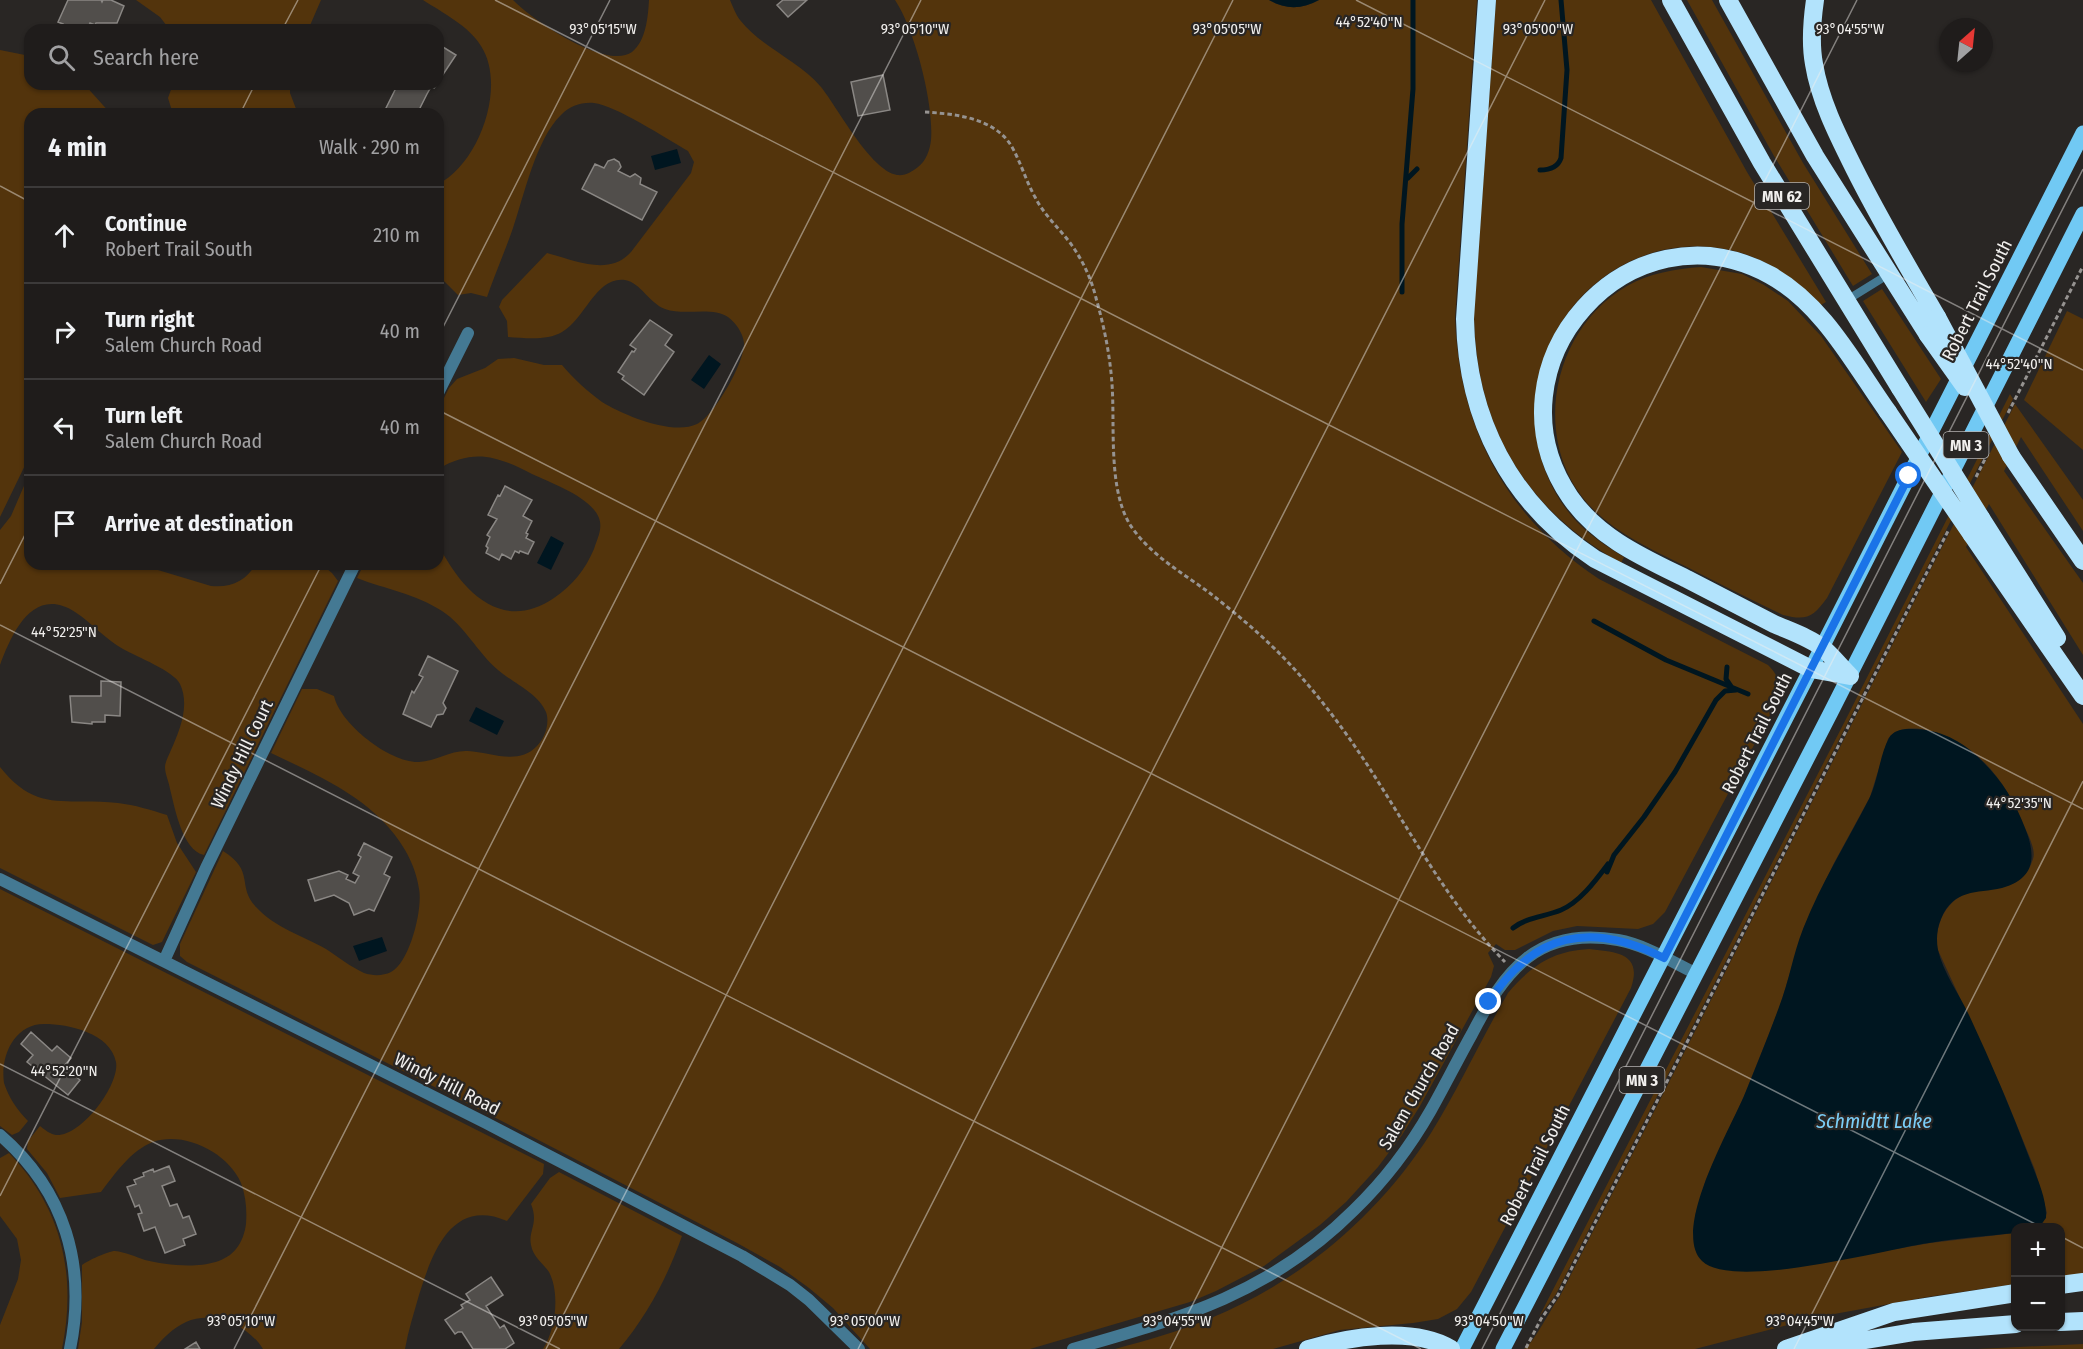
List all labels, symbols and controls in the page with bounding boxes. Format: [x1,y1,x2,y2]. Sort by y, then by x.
text: 44°52'40"N [1335,13,1403,31]
north arrow [1939,18,1993,72]
text: 93°05'15"W [569,20,637,38]
text: 93°05'10"W [881,20,949,38]
text: 93°05'05"W [1192,20,1262,38]
text: 93°05'00"W [1503,20,1573,38]
text: 93°04'55"W [1816,20,1884,38]
search box [24,24,444,90]
icon: search [45,41,78,74]
text: Search here [93,44,199,71]
text: 4 min [48,132,107,163]
text: Walk · 290 m [319,135,420,159]
road number: MN 62 [1755,183,1809,209]
text: Continue [105,210,187,237]
icon: ahead [48,219,81,252]
text: 210 m [373,223,420,247]
street label: Robert Trail South [1937,236,2017,364]
text: Robert Trail South [105,237,253,261]
text: Turn right [105,306,194,333]
icon: right [48,315,81,348]
text: 40 m [380,319,420,343]
text: Salem Church Road [105,333,262,357]
text: 44°52'40"N [1985,355,2053,373]
text: Turn left [105,402,183,429]
icon: left [48,411,81,444]
text: 40 m [380,415,420,439]
text: Salem Church Road [105,429,262,453]
road number: MN 3 [1944,432,1988,458]
route start [1895,462,1921,488]
icon: arrive [48,507,81,540]
text: Arrive at destination [105,510,293,537]
text: 44°52'25"N [31,623,97,641]
street label: Robert Trail South [1717,669,1797,797]
street label: Windy Hill Court [206,696,278,812]
text: 44°52'35"N [1986,794,2052,812]
route end [1475,988,1501,1014]
street label: Salem Church Road [1374,1020,1464,1154]
street label: Windy Hill Road [390,1048,504,1120]
text: 44°52'20"N [31,1062,98,1080]
road number: MN 3 [1620,1067,1664,1093]
street label: Robert Trail South [1495,1101,1575,1229]
water label: Schmidtt Lake [1815,1109,1932,1133]
map controls [2011,1223,2065,1331]
button: + [2011,1223,2065,1277]
button: − [2011,1277,2065,1331]
text: 93°05'10"W [207,1312,275,1330]
text: 93°05'05"W [518,1312,588,1330]
text: 93°05'00"W [830,1312,900,1330]
text: 93°04'55"W [1143,1312,1211,1330]
text: 93°04'50"W [1454,1312,1524,1330]
text: 93°04'45"W [1766,1312,1834,1330]

